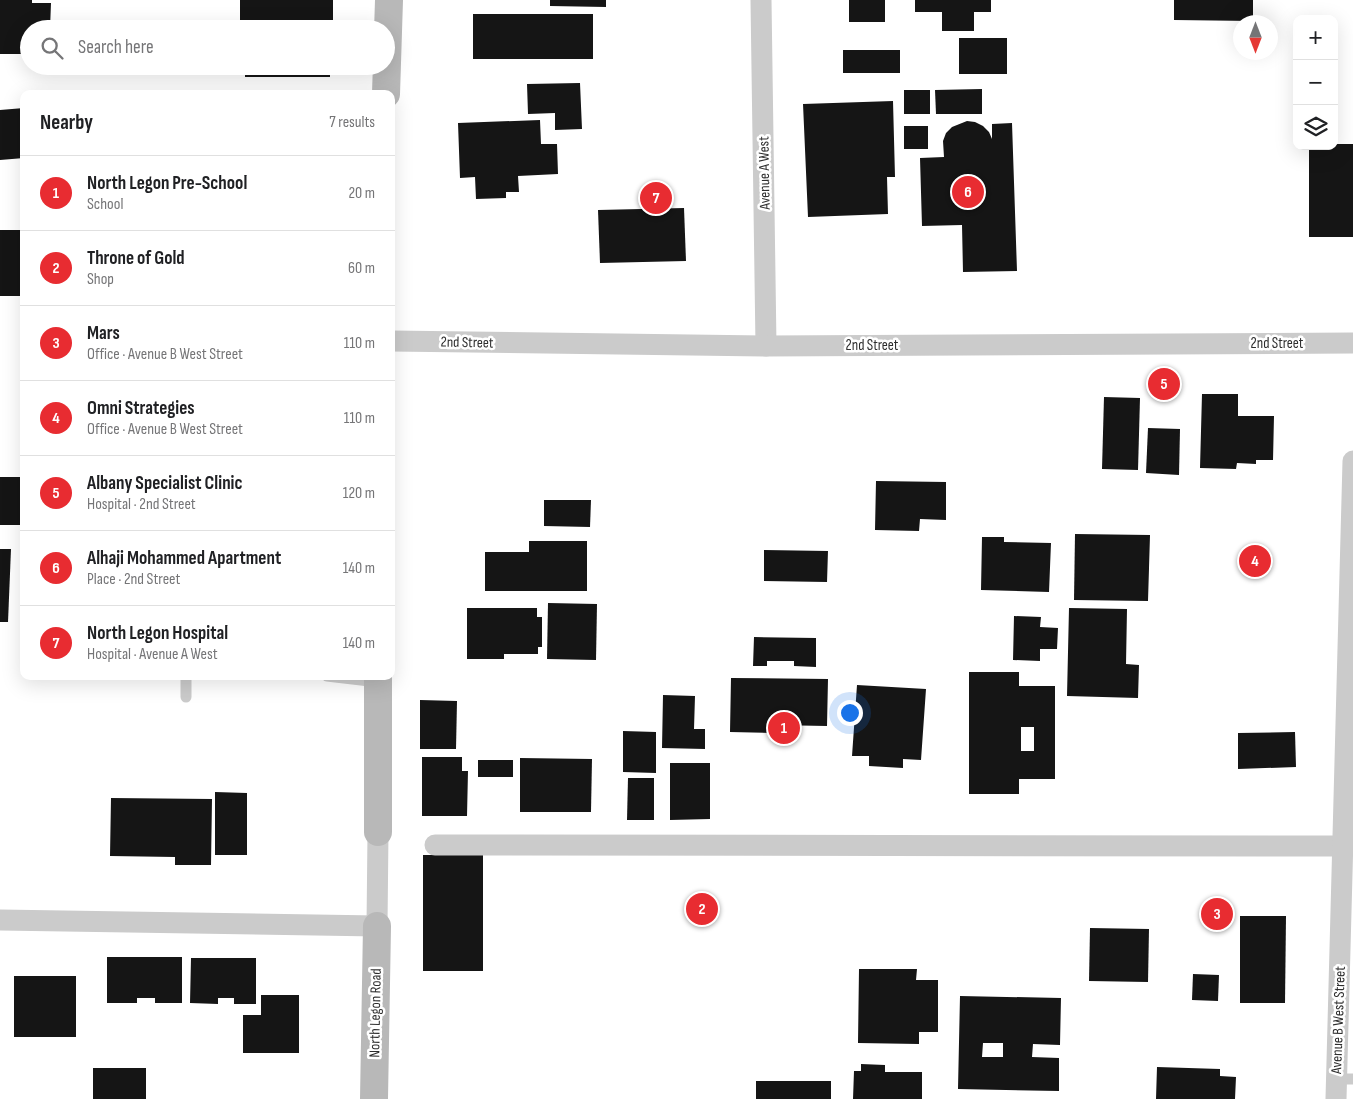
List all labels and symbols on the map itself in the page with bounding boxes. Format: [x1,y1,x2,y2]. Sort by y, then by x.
north arrow [1233,15,1278,60]
street label: Avenue A West [754,136,775,211]
pin: 6 [952,173,984,211]
pin: 7 [640,179,672,217]
street label: 2nd Street [440,333,494,352]
street label: 2nd Street [1251,334,1304,353]
street label: 2nd Street [846,336,899,355]
pin: 5 [1148,365,1180,403]
pin: 4 [1239,542,1271,580]
your location [837,700,863,726]
pin: 1 [768,709,800,747]
pin: 2 [686,890,718,928]
pin: 3 [1201,895,1233,933]
street label: Avenue B West Street [1327,965,1350,1075]
street label: North Legon Road [365,968,386,1058]

